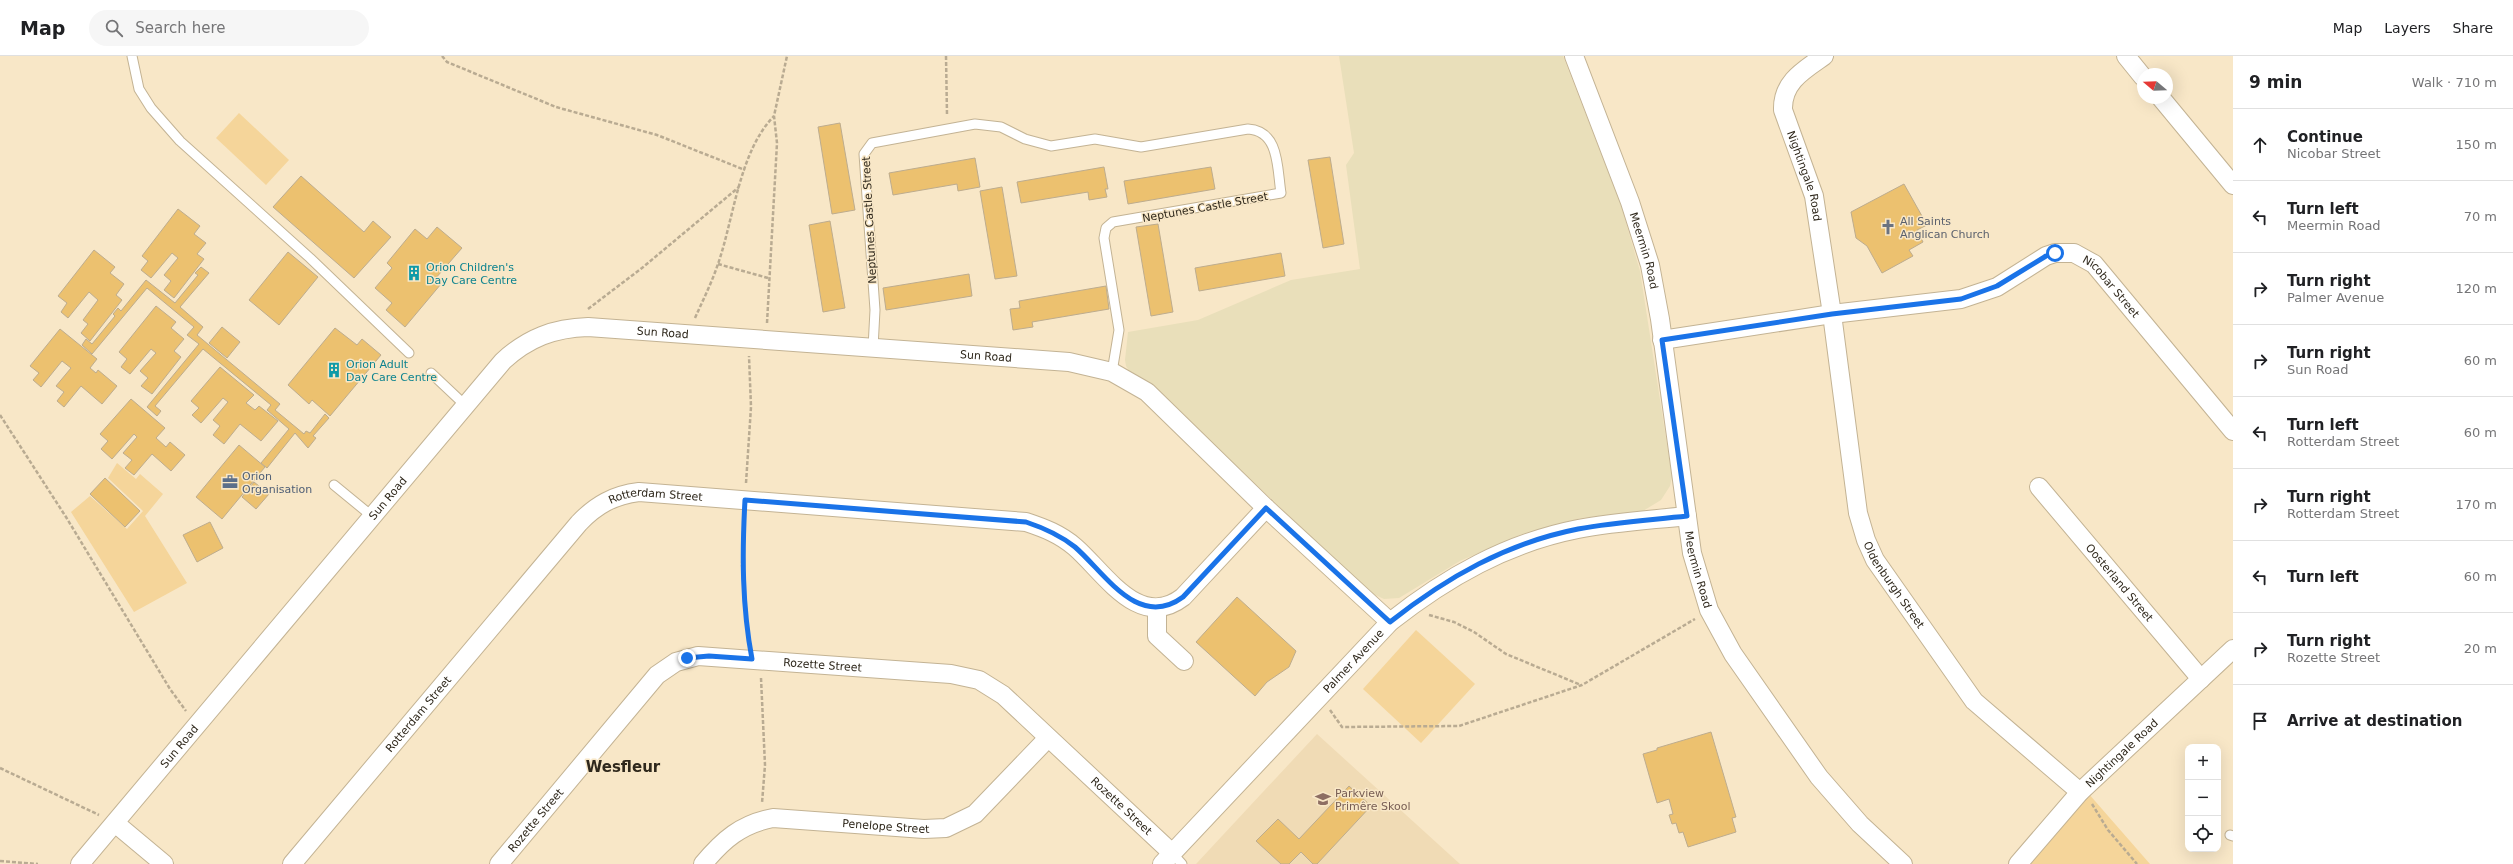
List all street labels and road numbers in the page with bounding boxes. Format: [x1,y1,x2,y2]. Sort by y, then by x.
street label: Nightingale Road [1784,129,1824,222]
street label: Neptunes Castle Street [860,155,879,284]
street label: Neptunes Castle Street [1141,190,1270,225]
street label: Meermin Road [1627,211,1660,290]
street label: Nicobar Street [2080,253,2142,321]
street label: Sun Road [636,325,689,341]
street label: Sun Road [960,348,1012,365]
street label: Sun Road [366,474,410,523]
street label: Rotterdam Street [607,486,704,507]
street label: Meermin Road [1682,530,1714,610]
street label: Oldenburgh Street [1860,539,1927,632]
street label: Oosterland Street [2083,541,2156,625]
street label: Palmer Avenue [1321,627,1387,696]
street label: Rozette Street [783,656,863,675]
street label: Rotterdam Street [383,673,455,755]
street label: Nightingale Road [2083,716,2161,790]
street label: Sun Road [158,722,201,771]
street label: Rozette Street [1088,774,1155,838]
street label: Rozette Street [506,786,567,855]
street label: Penelope Street [842,817,930,836]

